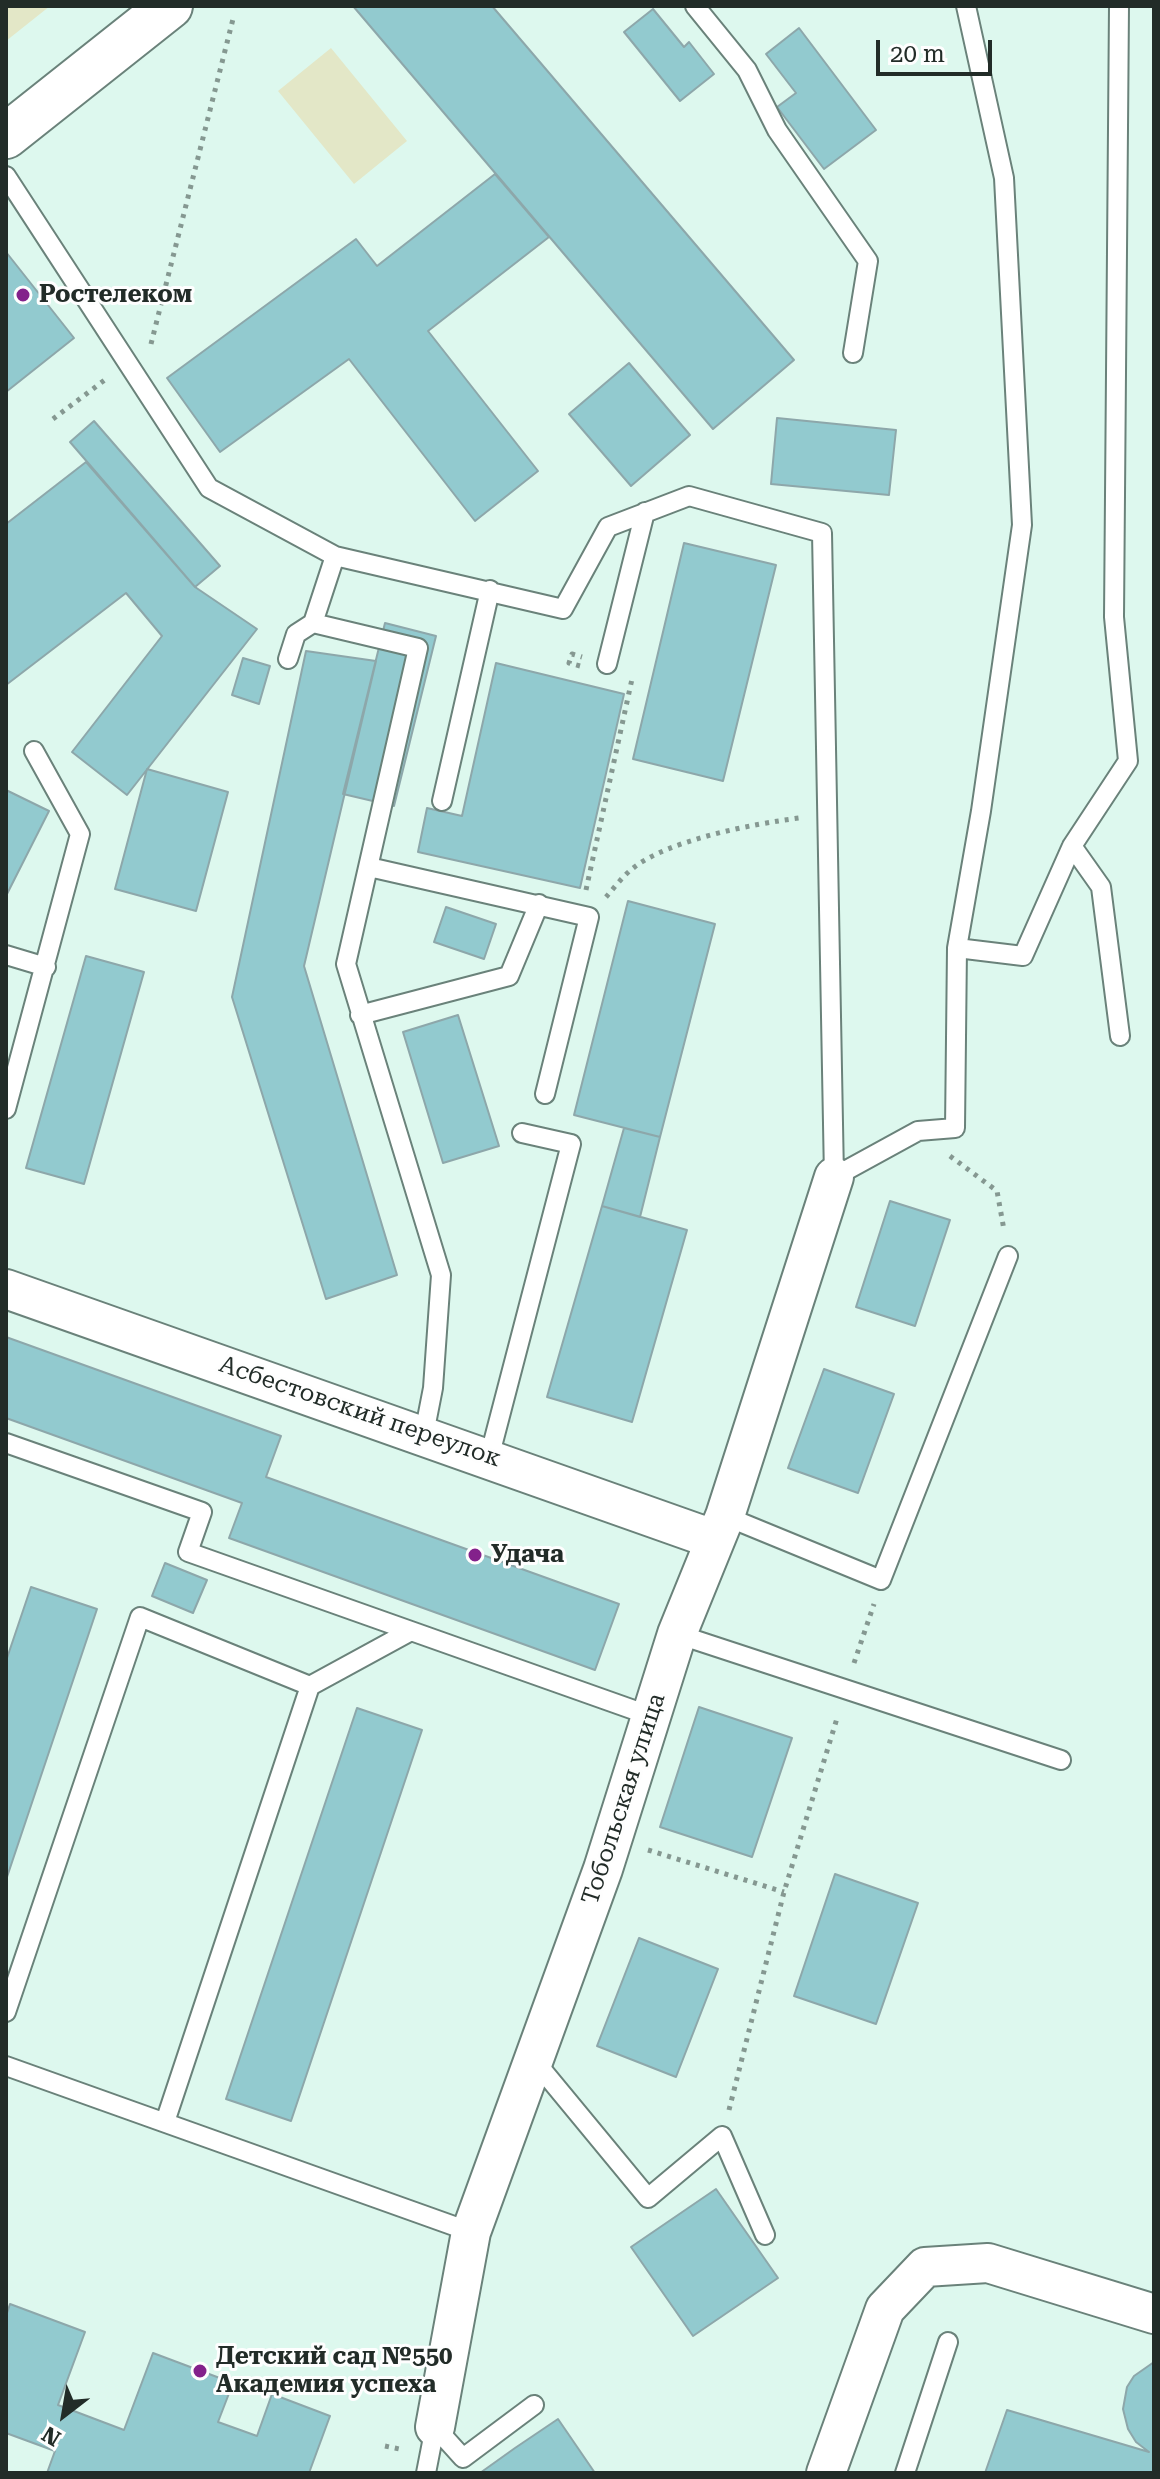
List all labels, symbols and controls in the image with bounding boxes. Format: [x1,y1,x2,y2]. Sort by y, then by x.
scale bar [880,24,996,74]
text: 20 m [890,40,945,68]
place label: Ростелеком [39,281,192,309]
marker: Ростелеком [14,286,32,304]
street label: Асбестовский переулок [215,1350,505,1474]
place label: Удача [491,1541,564,1569]
marker: Удача [466,1546,484,1564]
street label: Тобольская улица [576,1690,672,1908]
place label: Детский сад №550 Академия успеха [216,2343,453,2399]
marker: Детский сад №550 Академия успеха [191,2362,209,2380]
north arrow [24,2375,104,2455]
text: N [38,2421,65,2451]

